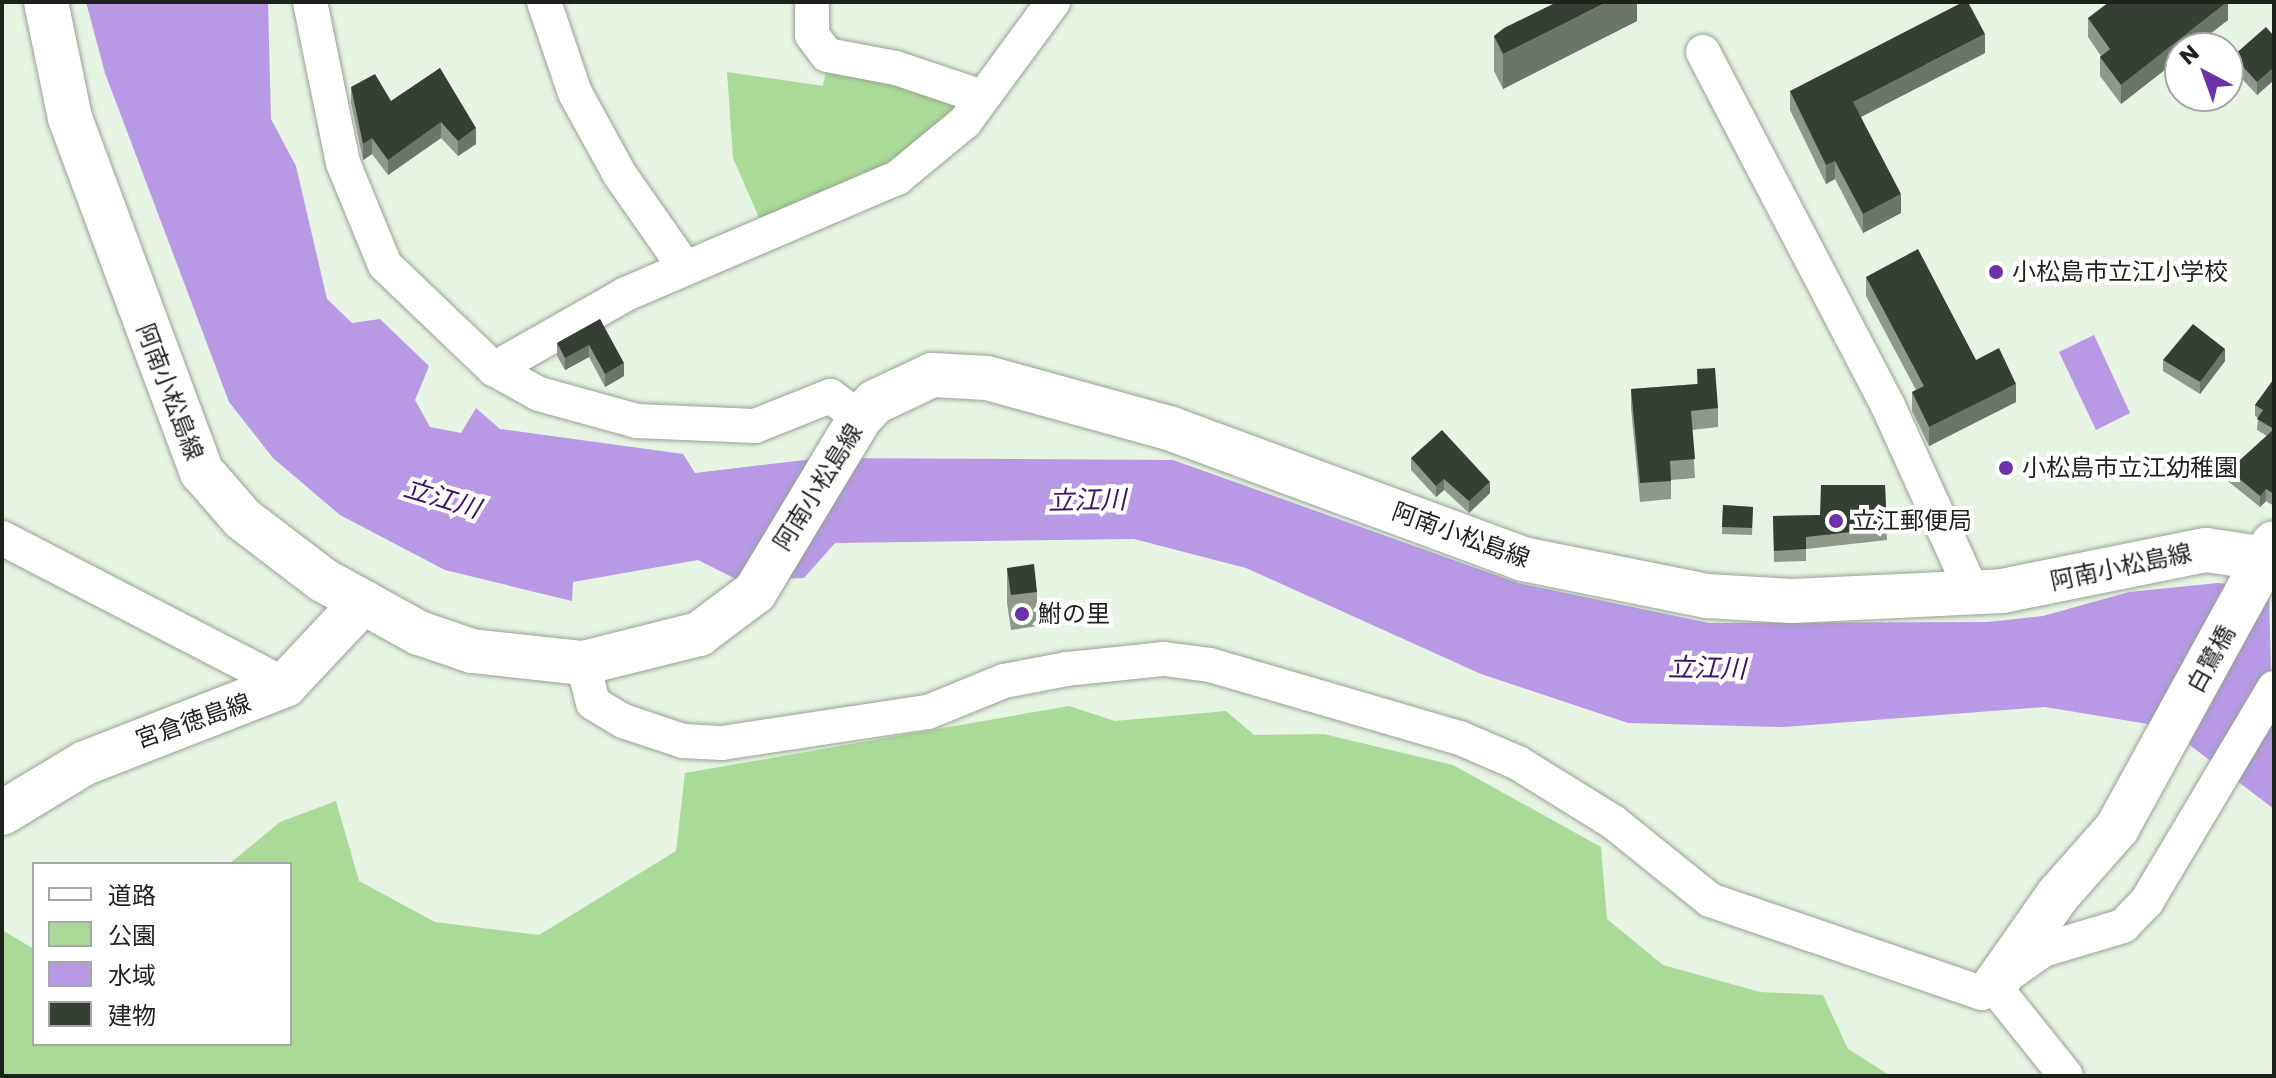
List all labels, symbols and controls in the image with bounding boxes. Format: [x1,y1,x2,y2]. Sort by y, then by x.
north arrow [2164,32,2244,112]
text: N [2173,38,2206,72]
place label: 小松島市立江小学校 [2012,258,2228,286]
marker: 小松島市立江小学校 [1987,263,2005,281]
street label: 阿南小松島線 [131,320,209,464]
street label: 阿南小松島線 [768,418,868,556]
place label: 小松島市立江幼稚園 [2022,454,2238,482]
marker: 小松島市立江幼稚園 [1997,459,2015,477]
water label: 立江川 [400,473,484,525]
water label: 立江川 [1048,485,1126,517]
street label: 阿南小松島線 [1388,497,1534,573]
place label: 立江郵便局 [1852,507,1972,535]
marker: 立江郵便局 [1827,512,1845,530]
street label: 阿南小松島線 [2048,538,2194,596]
place label: 鮒の里 [1038,600,1110,628]
marker: 鮒の里 [1013,605,1031,623]
street label: 白鷺橋 [2181,621,2241,697]
water label: 立江川 [1668,653,1746,685]
street label: 宮倉徳島線 [132,688,254,754]
legend [32,862,292,1046]
text: 道路 [108,879,156,912]
text: 公園 [108,919,156,952]
text: 水域 [108,959,156,992]
text: 建物 [108,999,156,1032]

